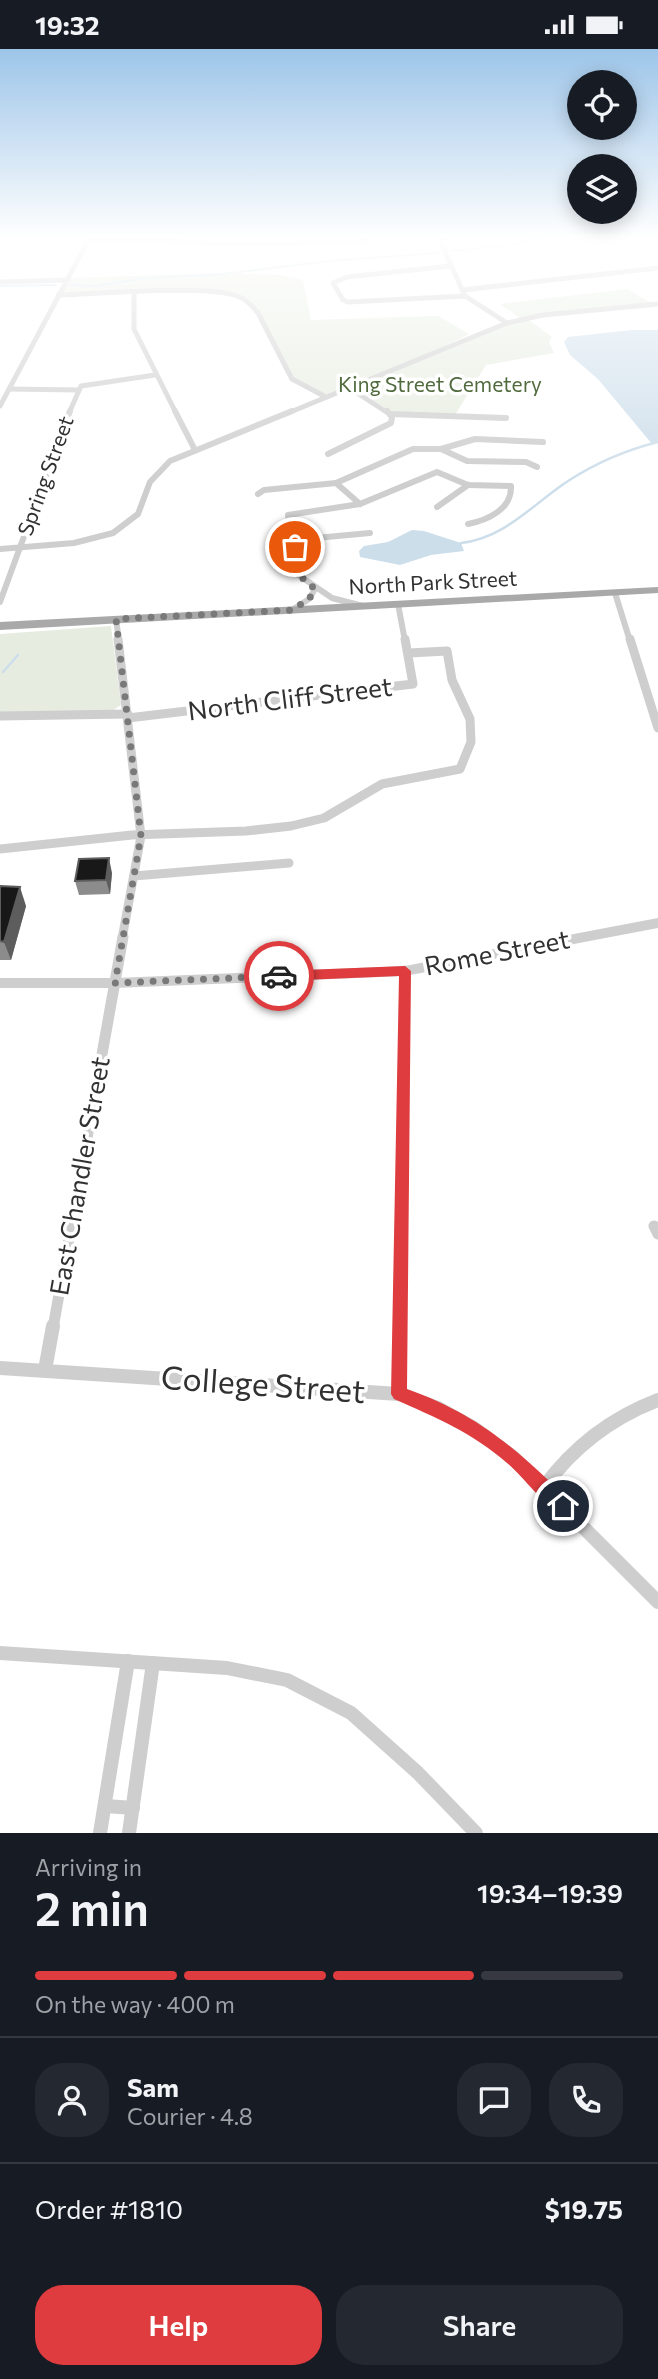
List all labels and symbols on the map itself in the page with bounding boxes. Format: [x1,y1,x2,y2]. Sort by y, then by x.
park label: King Street Cemetery [338,371,542,396]
street label: Spring Street [11,412,78,539]
pin [265,517,325,577]
street label: North Park Street [348,565,518,598]
street label: North Cliff Street [186,670,394,725]
street label: Rome Street [422,922,572,981]
courier [244,941,314,1011]
street label: East Chandler Street [42,1054,115,1298]
street label: College Street [160,1356,367,1410]
pin [533,1476,593,1536]

